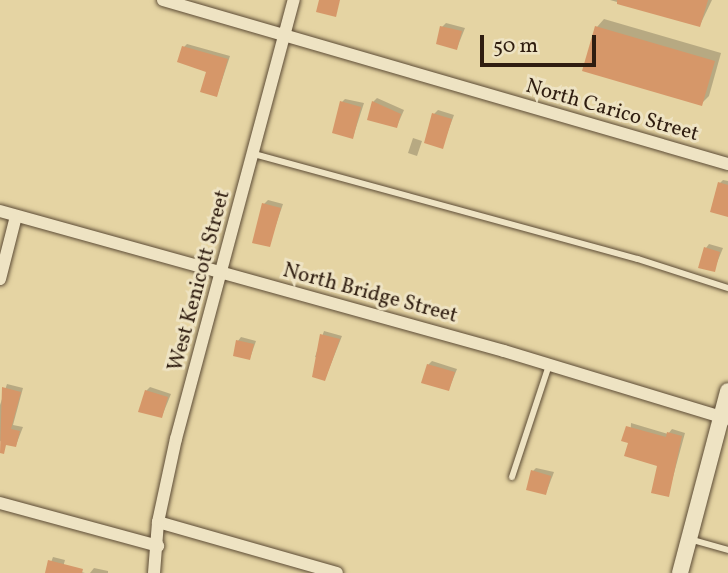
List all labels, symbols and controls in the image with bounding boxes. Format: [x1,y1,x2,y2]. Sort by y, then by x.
scale bar [483,21,598,65]
text: 50 m [493,32,538,61]
street label: North Carico Street [523,74,701,148]
street label: West Kenicott Street [164,188,236,374]
street label: North Bridge Street [280,259,460,329]

